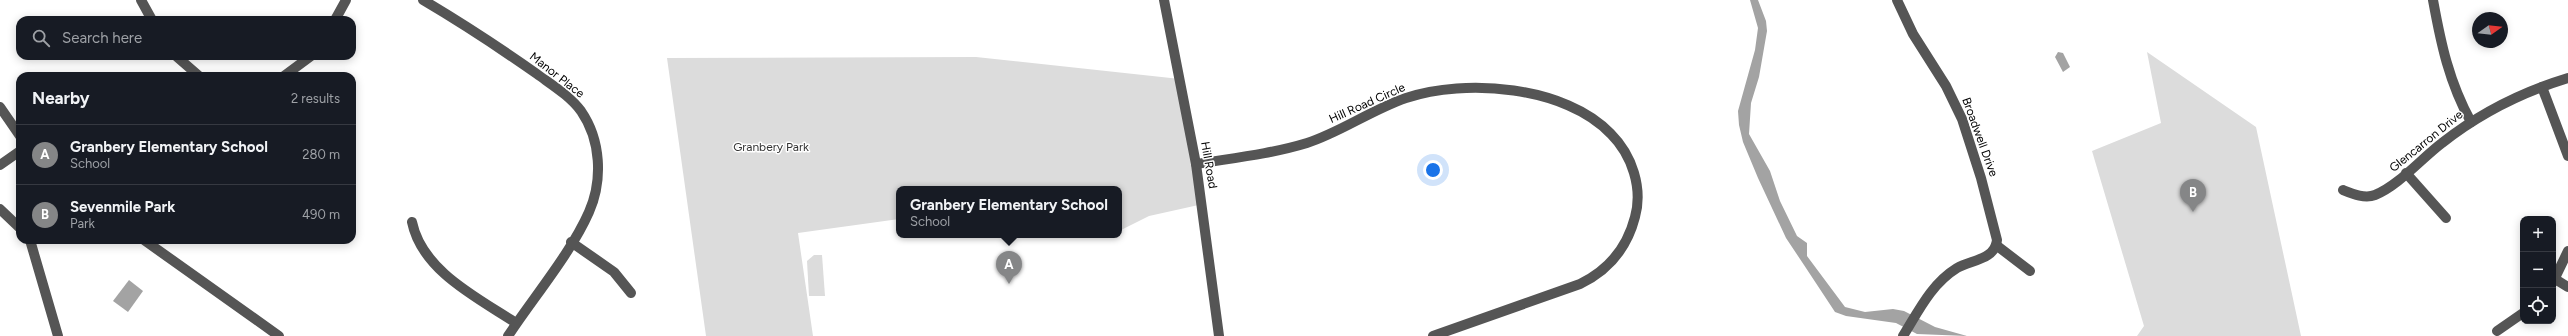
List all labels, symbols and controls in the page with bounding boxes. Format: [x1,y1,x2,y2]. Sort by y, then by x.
north arrow [2472,12,2508,48]
search box [16,16,356,60]
icon: search [30,27,52,49]
text: Search here [62,29,142,47]
street label: Manor Place [527,49,588,101]
street label: Hill Road Circle [1327,80,1408,126]
text: Nearby [32,88,90,108]
text: 2 results [291,91,340,106]
street label: Broadwell Drive [1959,95,2001,179]
street label: Glencarron Drive [2387,107,2466,175]
text: Granbery Elementary School [70,138,268,156]
park label: Granbery Park [733,140,809,154]
street label: Hill Road [1198,140,1220,190]
text: A [40,147,50,162]
text: 280 m [302,147,340,162]
text: School [70,156,110,171]
your location [1423,160,1443,180]
pin: B [2180,179,2206,212]
popup [896,186,1122,238]
text: Granbery Elementary School [910,196,1108,214]
text: Sevenmile Park [70,198,175,216]
text: B [41,207,49,222]
text: 490 m [302,207,340,222]
text: School [910,214,950,229]
text: Park [70,216,95,231]
map controls [2520,216,2556,324]
button: + [2520,216,2556,252]
pin: A [996,251,1022,284]
button: − [2520,252,2556,288]
button: locate [2520,288,2556,324]

